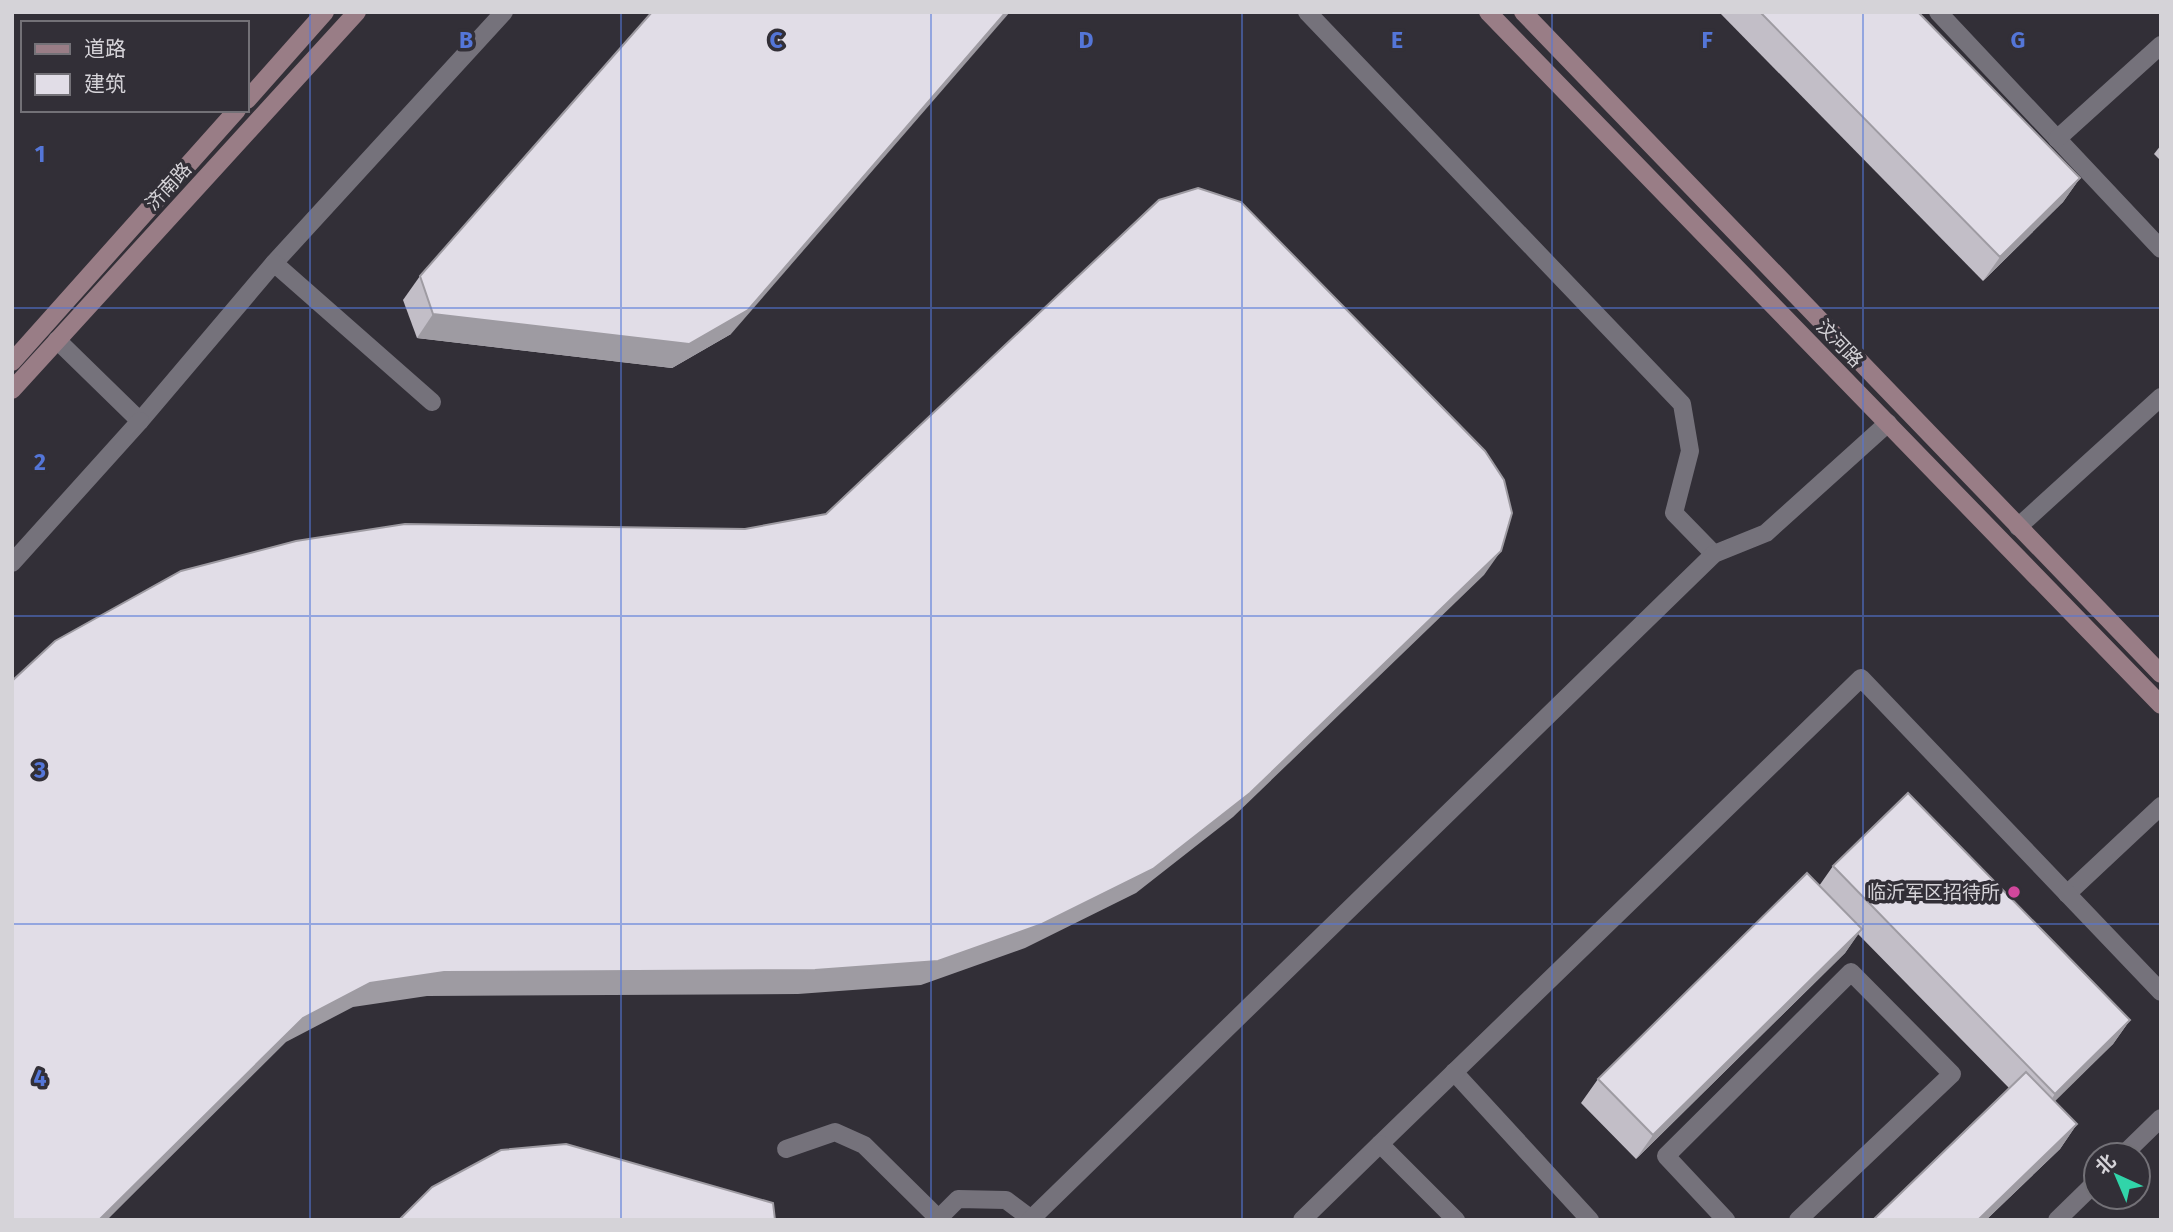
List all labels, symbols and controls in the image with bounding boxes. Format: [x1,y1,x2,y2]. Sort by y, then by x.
legend [21,21,248,112]
text: B [459,26,473,54]
text: C [769,26,783,54]
text: D [1079,26,1094,54]
text: E [1391,26,1403,54]
text: F [1701,26,1713,54]
text: G [2011,26,2025,54]
text: 道路 [84,36,126,62]
text: 建筑 [84,71,126,97]
text: 1 [35,140,45,168]
street label: 济南路 [141,158,196,215]
street label: 汶河路 [1812,315,1868,372]
text: 2 [34,448,46,476]
text: 3 [33,756,46,784]
place label: 临沂军区招待所 [1867,881,2000,904]
marker: 临沂军区招待所 [2006,884,2022,900]
text: 4 [34,1064,47,1092]
north arrow [2082,1141,2152,1211]
text: 北 [2091,1149,2120,1179]

